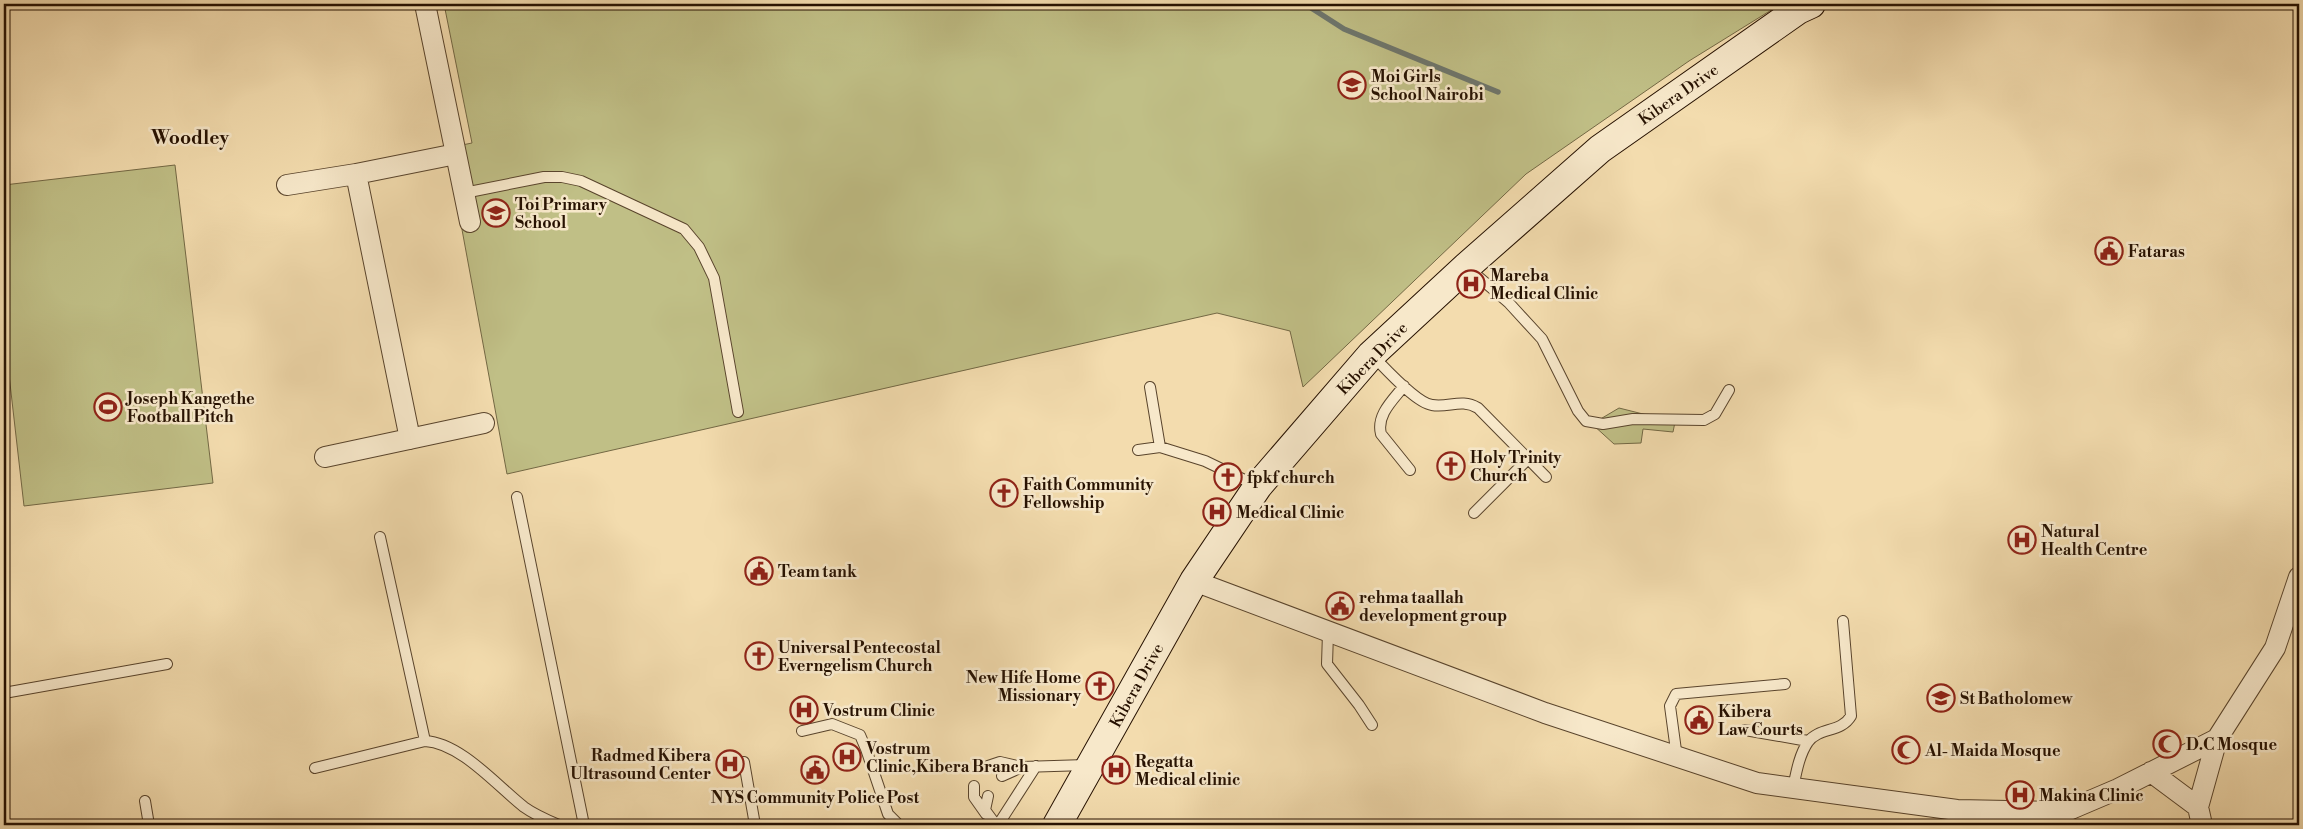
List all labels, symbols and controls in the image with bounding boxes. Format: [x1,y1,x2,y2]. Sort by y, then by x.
street label: Kibera Drive [1635,60,1722,130]
place label: Moi Girls School Nairobi [1371,67,1484,105]
school or university icon: Moi Girls School Nairobi [1337,70,1367,100]
district label: Woodley [150,126,230,150]
place label: Toi Primary School [515,195,608,233]
school or university icon: Toi Primary School [481,198,511,228]
public building icon: Fataras [2094,236,2124,266]
place label: Fataras [2128,242,2185,262]
place label: Mareba Medical Clinic [1490,266,1598,304]
hospital icon: Mareba Medical Clinic [1456,269,1486,299]
street label: Kibera Drive [1333,318,1412,399]
place label: Joseph Kangethe Football Pitch [125,389,255,427]
sports icon: Joseph Kangethe Football Pitch [93,392,123,422]
place label: Holy Trinity Church [1470,448,1562,486]
church icon: Holy Trinity Church [1436,451,1466,481]
church icon: fpkf church [1213,462,1243,492]
place label: fpkf church [1247,468,1335,488]
place label: Faith Community Fellowship [1023,475,1155,513]
church icon: Faith Community Fellowship [989,478,1019,508]
hospital icon: Medical Clinic [1202,497,1232,527]
place label: Medical Clinic [1236,503,1344,523]
place label: Natural Health Centre [2041,522,2148,560]
hospital icon: Natural Health Centre [2007,525,2037,555]
public building icon: Team tank [744,556,774,586]
place label: Team tank [778,562,858,582]
place label: rehma taallah development group [1359,588,1507,626]
public building icon: rehma taallah development group [1325,591,1355,621]
place label: Universal Pentecostal Everngelism Church [778,638,941,676]
street label: Kibera Drive [1106,640,1168,731]
church icon: Universal Pentecostal Everngelism Church [744,641,774,671]
place label: New Hife Home Missionary [966,668,1082,706]
church icon: New Hife Home Missionary [1085,671,1115,701]
school or university icon: St Batholomew [1926,683,1956,713]
place label: St Batholomew [1960,689,2073,709]
hospital icon: Vostrum Clinic [789,695,819,725]
place label: Vostrum Clinic [822,701,935,721]
place label: Kibera Law Courts [1718,702,1803,740]
public building icon: Kibera Law Courts [1684,705,1714,735]
mosque icon: D.C Mosque [2152,729,2182,759]
mosque icon: Al- Maida Mosque [1891,735,1921,765]
place label: D.C Mosque [2186,735,2277,755]
place label: Vostrum Clinic,Kibera Branch [865,739,1029,777]
place label: Al- Maida Mosque [1924,741,2061,761]
hospital icon: Vostrum Clinic,Kibera Branch [832,742,862,772]
place label: Radmed Kibera Ultrasound Center [570,746,711,784]
hospital icon: Radmed Kibera Ultrasound Center [715,749,745,779]
place label: Regatta Medical clinic [1135,752,1240,790]
public building icon: NYS Community Police Post [800,755,830,785]
hospital icon: Regatta Medical clinic [1101,755,1131,785]
hospital icon: Makina Clinic [2005,780,2035,810]
place label: Makina Clinic [2039,786,2144,806]
place label: NYS Community Police Post [711,788,920,808]

